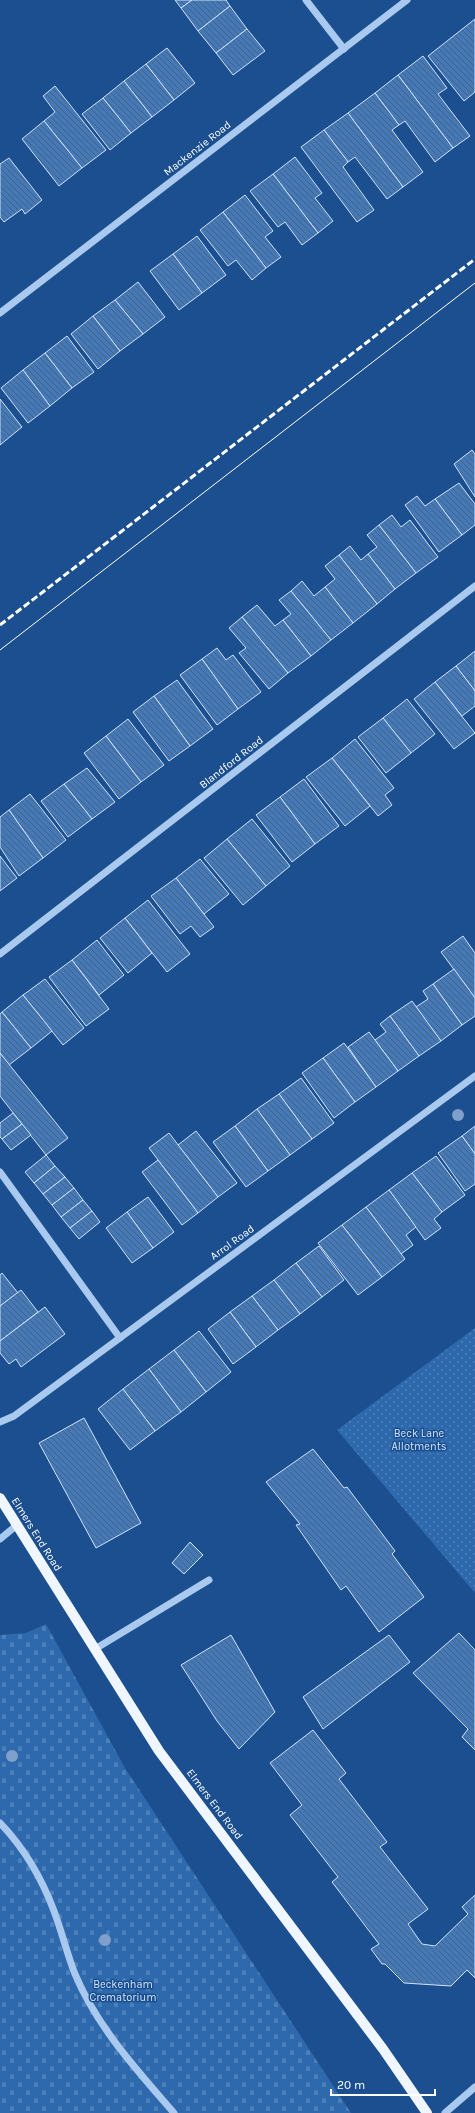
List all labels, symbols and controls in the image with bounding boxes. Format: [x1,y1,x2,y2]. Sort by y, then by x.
street label: Mackenzie Road [161,118,233,179]
street label: Blandford Road [197,733,266,791]
street label: Arrol Road [208,1222,257,1263]
park label: Beck Lane Allotments [391,1427,447,1453]
street label: Elmers End Road [9,1495,65,1574]
street label: Elmers End Road [184,1767,245,1842]
park label: Beckenham Crematorium [89,1978,157,2004]
scale bar [331,2071,435,2097]
text: 20 m [337,2078,365,2092]

